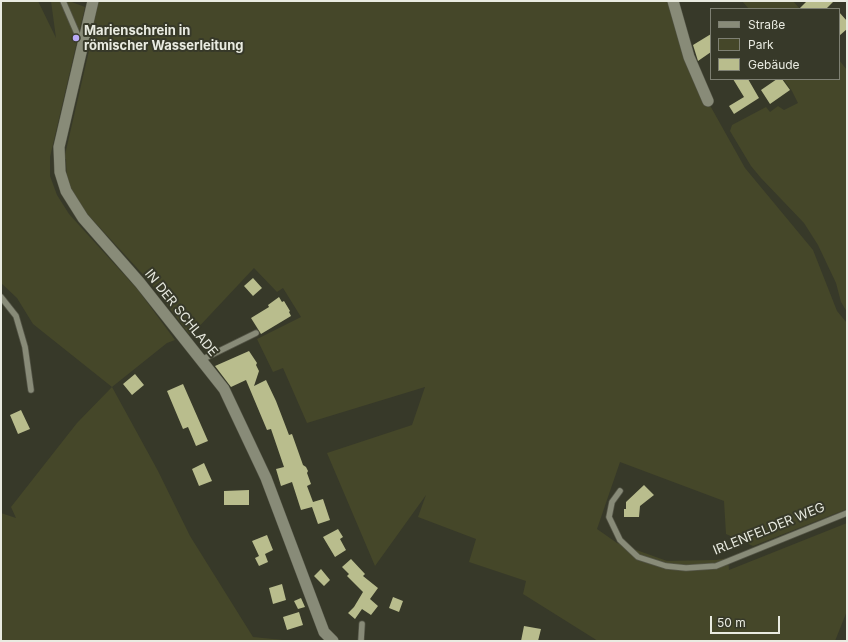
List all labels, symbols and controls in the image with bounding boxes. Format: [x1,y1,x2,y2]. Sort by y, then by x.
legend [710,8,840,80]
text: Straße [748,17,785,32]
place label: Marienschrein in römischer Wasserleitung [84,23,244,54]
marker: Marienschrein in römischer Wasserleitung [71,33,81,43]
text: Park [748,37,774,52]
text: Gebäude [748,57,800,72]
street label: IN DER SCHLADE [141,266,221,360]
street label: IRLENFELDER WEG [711,499,827,559]
scale bar [712,608,782,634]
text: 50 m [717,615,746,630]

